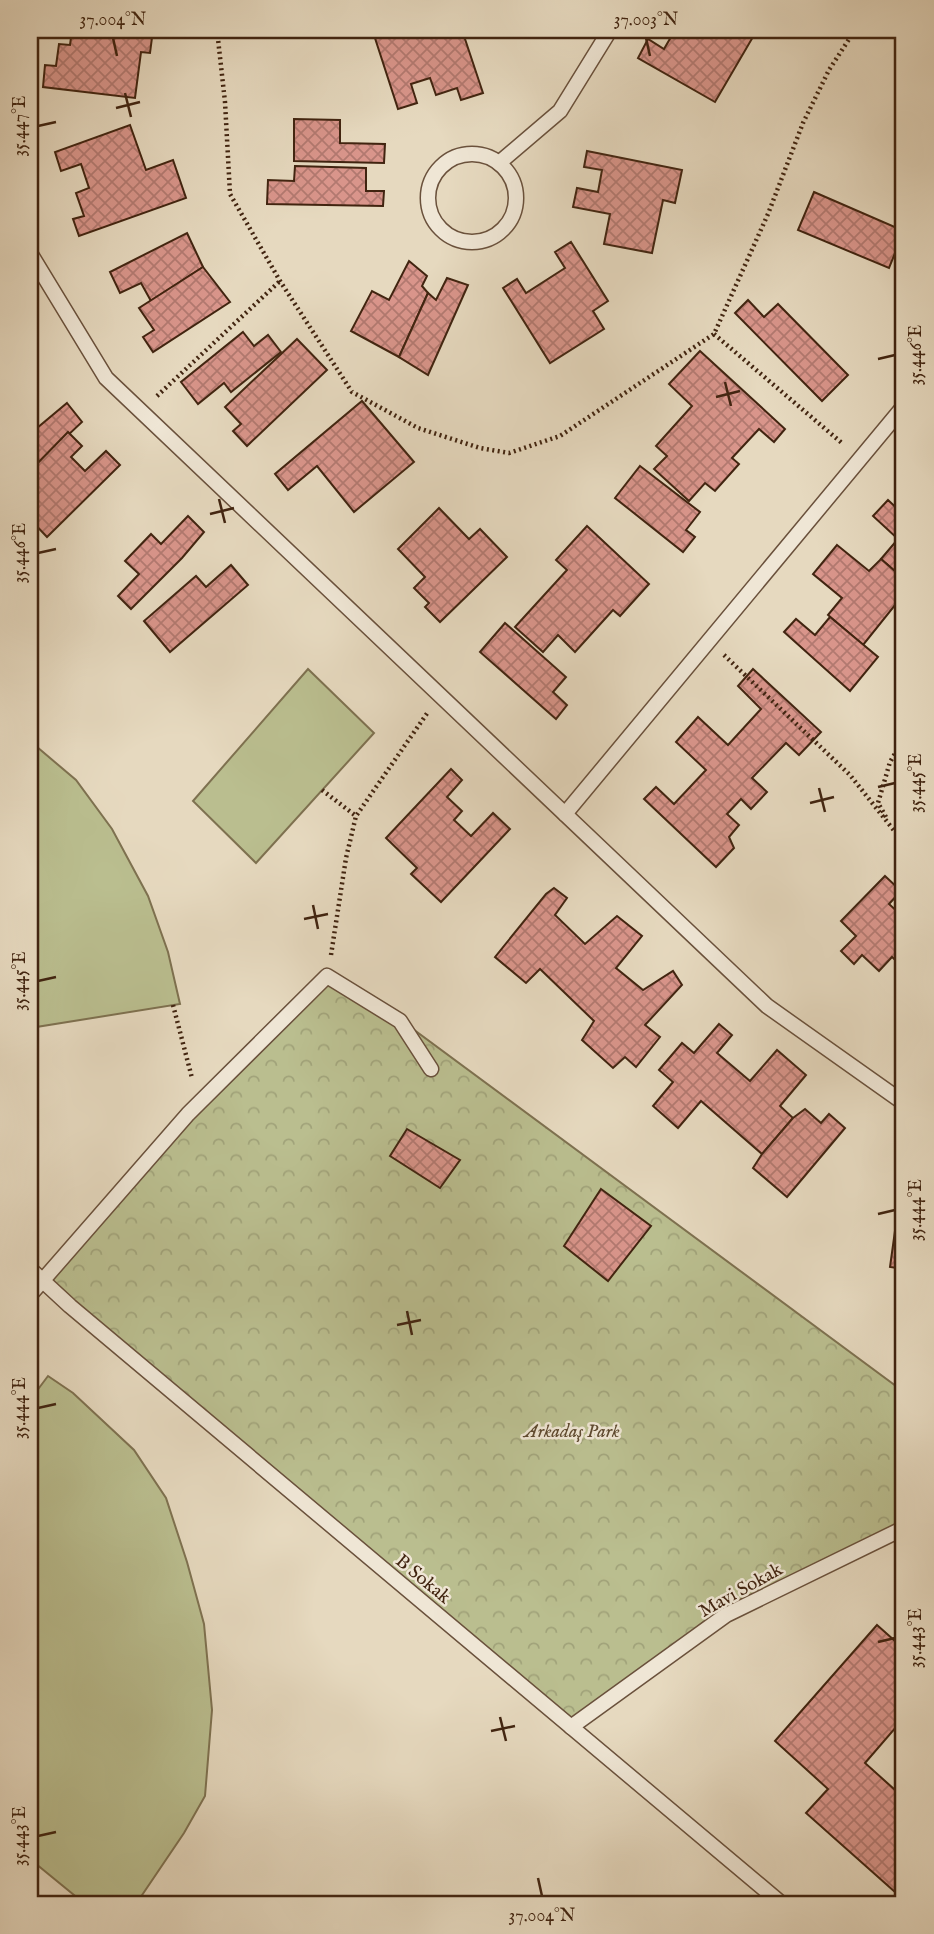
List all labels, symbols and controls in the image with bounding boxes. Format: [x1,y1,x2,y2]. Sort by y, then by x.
text: 37.004°N [80,9,147,32]
text: 37.003°N [614,9,679,32]
text: 35.447°E [9,96,32,156]
text: 35.446°E [905,325,928,385]
text: 35.446°E [9,523,32,583]
text: 35.445°E [905,753,928,813]
text: 35.445°E [9,951,32,1011]
text: 35.444°E [905,1179,928,1241]
text: 35.444°E [9,1377,32,1439]
park label: Arkadaş Park [522,1420,620,1444]
street label: B Sokak [390,1549,456,1610]
street label: Mavi Sokak [695,1558,788,1624]
text: 35.443°E [905,1608,928,1668]
text: 35.443°E [9,1806,32,1866]
text: 37.004°N [509,1905,576,1928]

